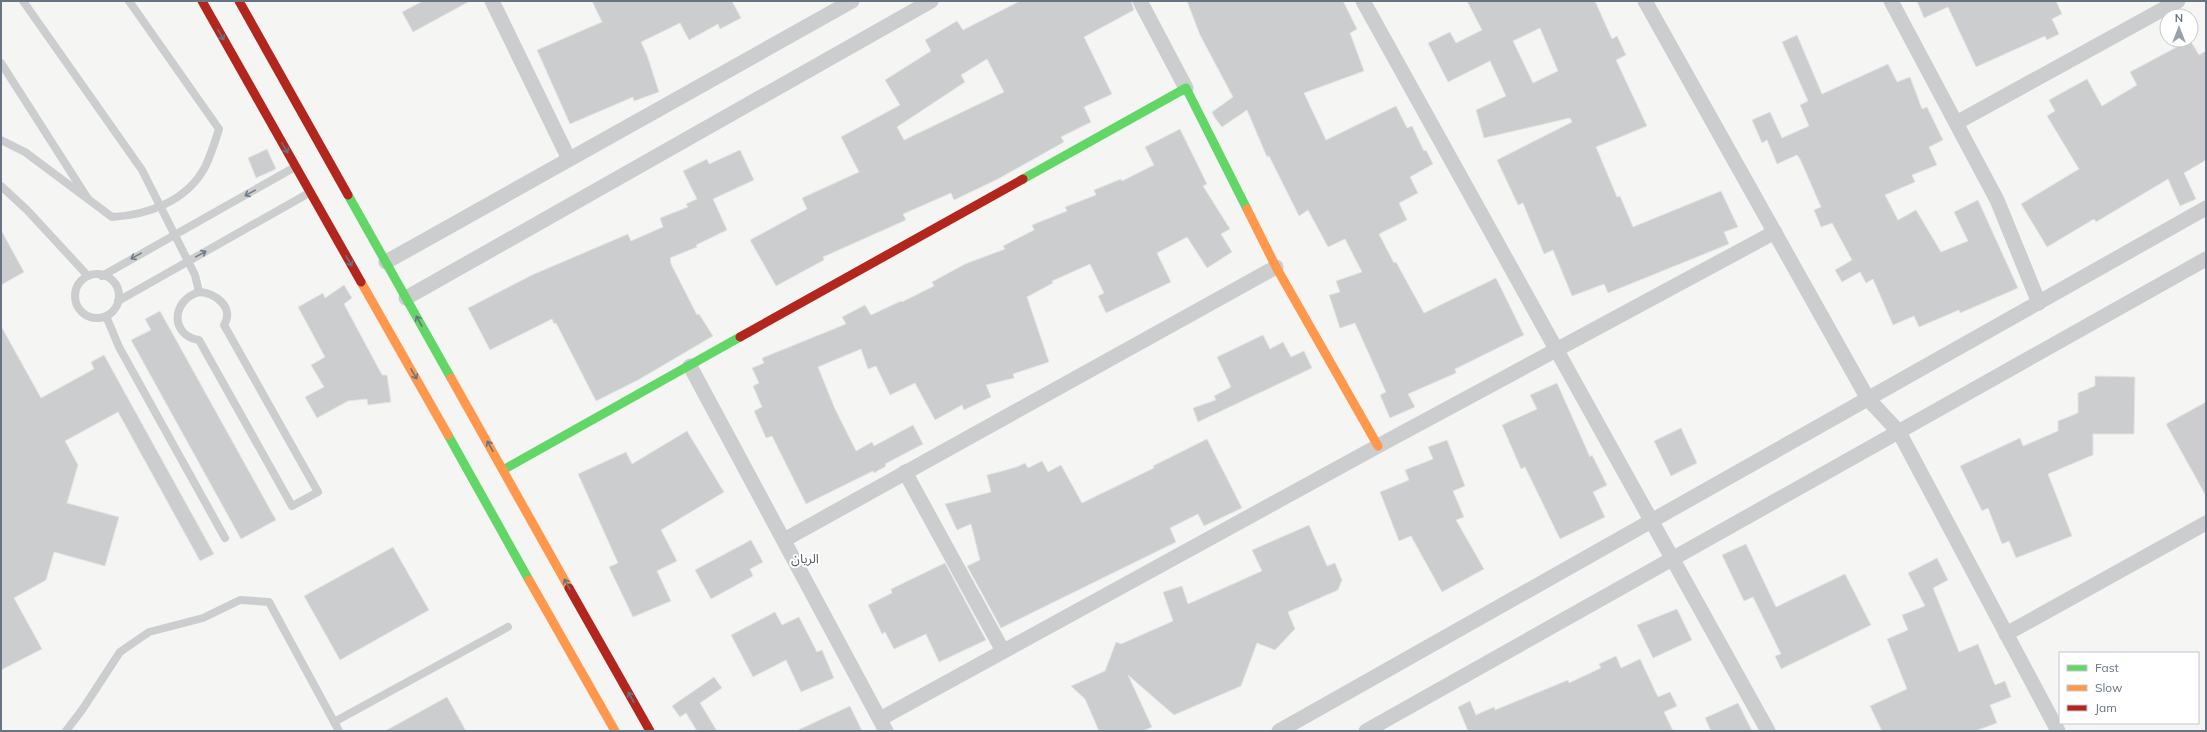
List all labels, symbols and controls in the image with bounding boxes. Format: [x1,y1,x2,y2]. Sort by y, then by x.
north arrow [2159,8,2199,48]
text: N [2175,11,2183,25]
one-way arrow [218,29,225,41]
one-way arrow [282,142,290,154]
one-way arrow [244,189,256,197]
one-way arrow [195,250,207,257]
one-way arrow [131,253,143,261]
one-way arrow [346,255,354,267]
one-way arrow [415,315,423,327]
one-way arrow [410,368,418,380]
one-way arrow [485,440,493,452]
district label: الريان [791,550,819,567]
one-way arrow [563,578,571,590]
legend [2059,652,2199,724]
text: Fast [2095,660,2119,675]
text: Slow [2095,680,2123,695]
one-way arrow [627,691,634,703]
text: Jam [2095,700,2117,715]

